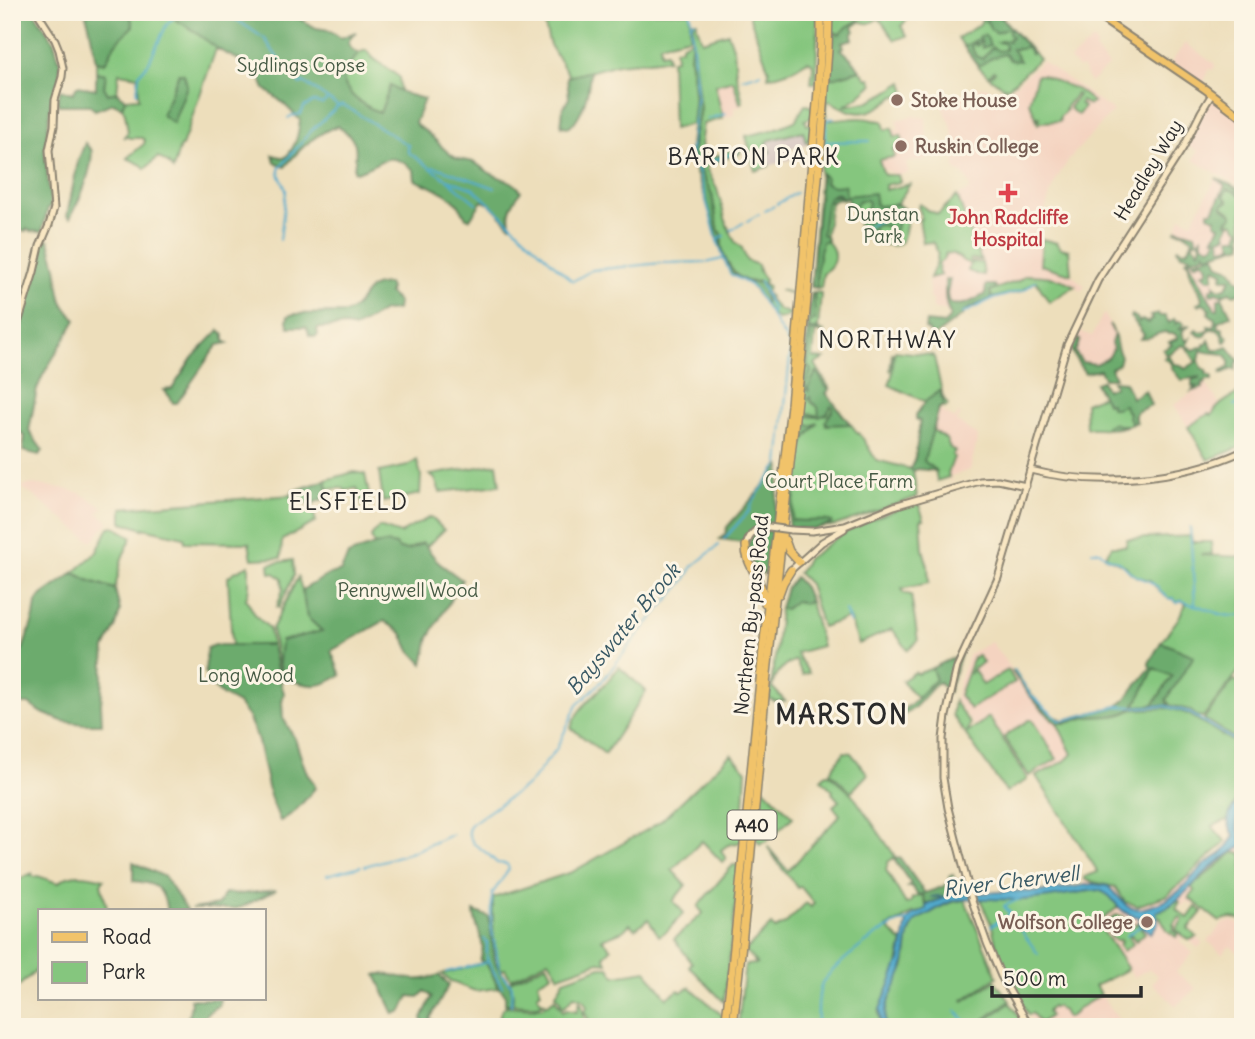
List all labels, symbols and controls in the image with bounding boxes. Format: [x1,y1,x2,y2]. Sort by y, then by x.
park label: Sydlings Copse [237,53,365,77]
place label: Stoke House [911,88,1017,112]
marker: Stoke House [889,92,905,108]
street label: Headley Way [1108,115,1188,225]
place label: Ruskin College [915,134,1039,158]
marker: Ruskin College [893,138,909,154]
district label: BARTON PARK [667,142,841,171]
marker: John Radcliffe Hospital [998,183,1018,203]
park label: Dunstan Park [847,202,919,248]
place label: John Radcliffe Hospital [947,205,1069,251]
district label: NORTHWAY [818,325,958,354]
park label: Court Place Farm [765,469,913,493]
district label: ELSFIELD [289,487,409,516]
street label: Northern By-pass Road [729,514,773,716]
water label: Bayswater Brook [560,557,687,700]
park label: Pennywell Wood [338,578,478,602]
park label: Long Wood [198,663,294,687]
district label: MARSTON [775,698,909,731]
road number: A40 [728,810,776,840]
water label: River Cherwell [942,859,1083,903]
legend [38,909,266,1000]
place label: Wolfson College [998,910,1133,934]
marker: Wolfson College [1139,914,1155,930]
text: Road [102,923,151,950]
scale bar [992,955,1141,999]
text: Park [102,958,145,985]
text: 500 m [1003,965,1066,992]

